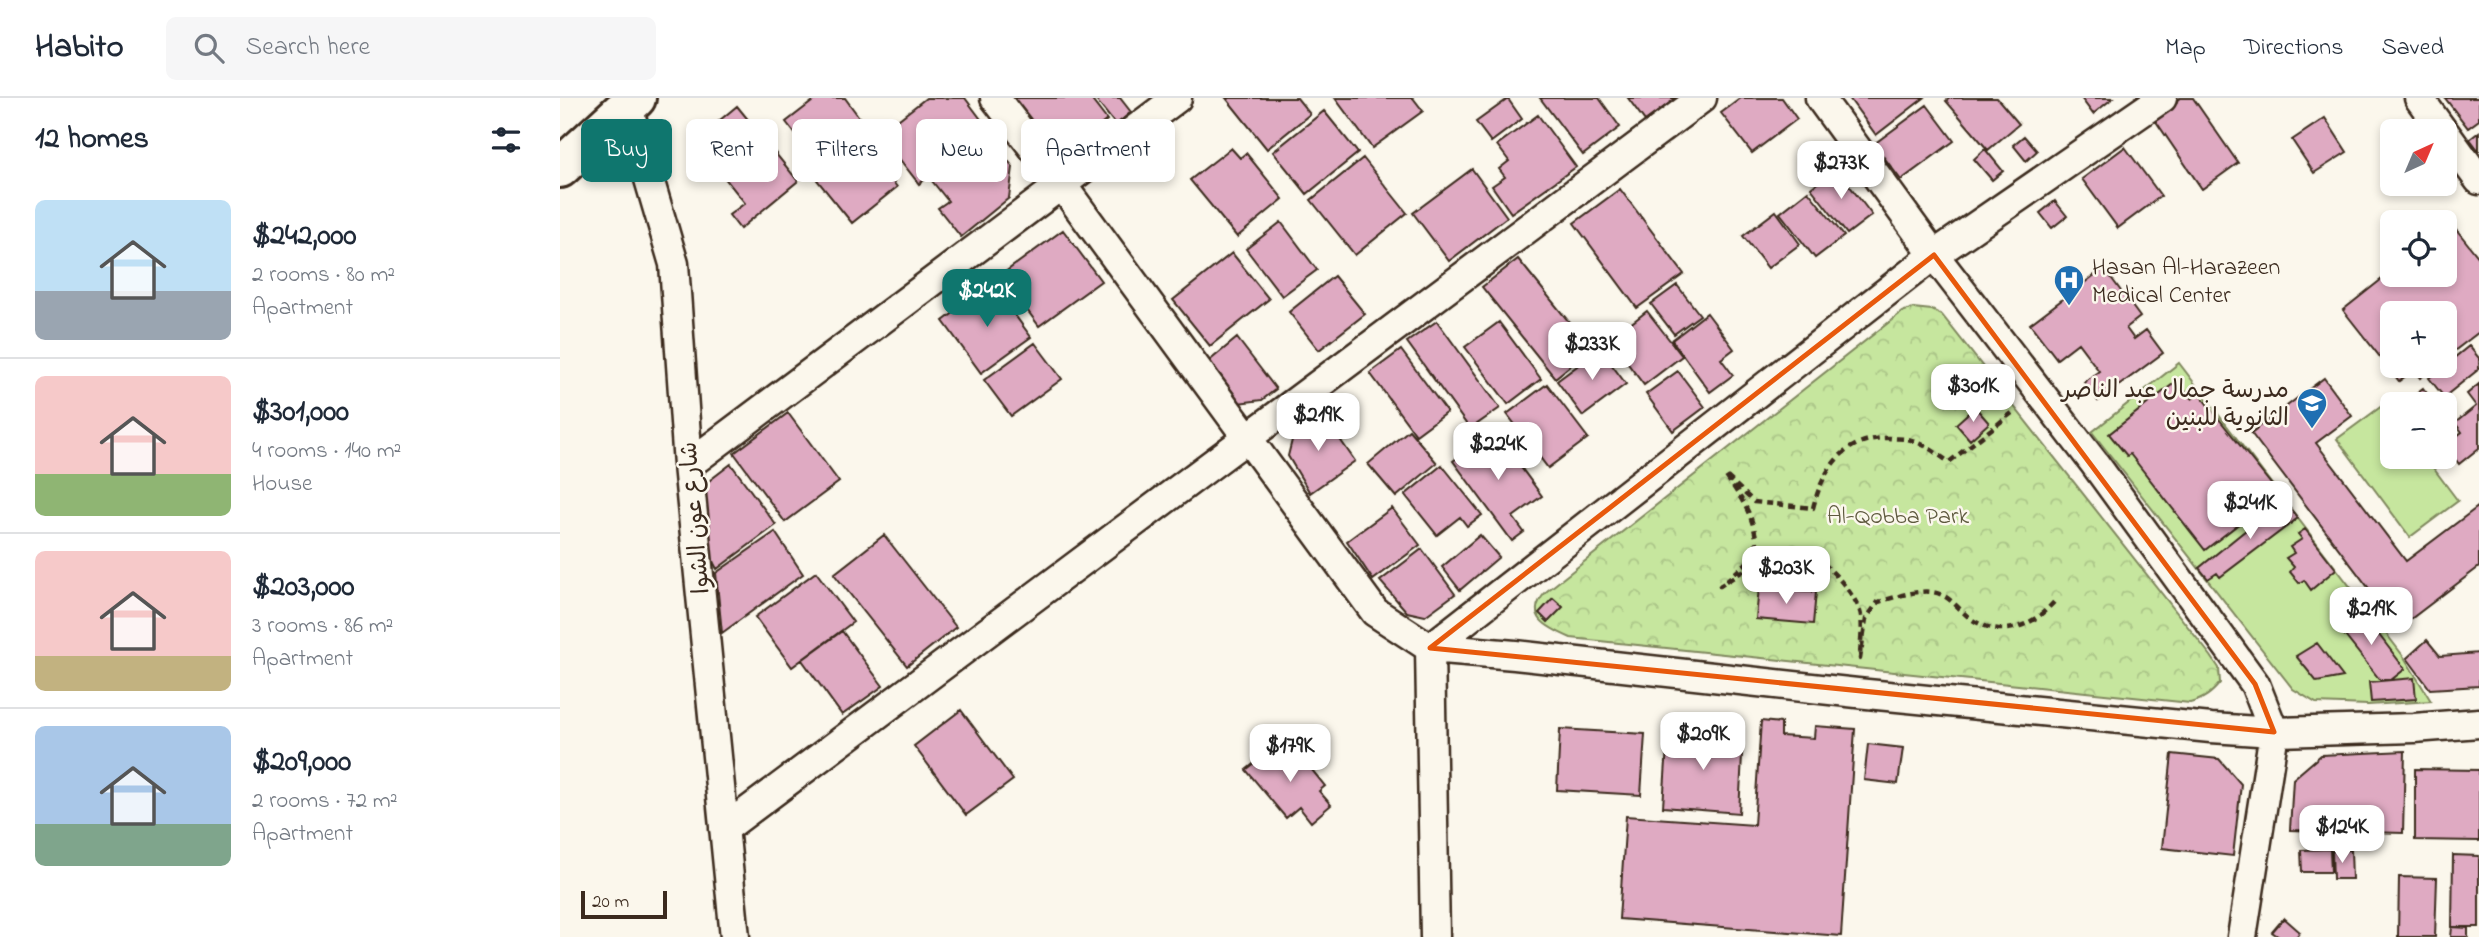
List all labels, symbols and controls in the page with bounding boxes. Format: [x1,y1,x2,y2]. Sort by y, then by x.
search box [166,17,656,80]
text: Habito [35,24,124,72]
icon: search [190,29,228,67]
text: Search here [246,29,370,67]
text: Map [2165,31,2206,66]
text: Directions [2244,31,2343,66]
text: Saved [2381,31,2444,66]
text: 12 homes [35,118,149,162]
chip: Buy [581,119,672,182]
chip: Rent [686,119,778,182]
chip: Filters [792,119,902,182]
chip: New [916,119,1007,182]
chip: Apartment [1021,119,1175,182]
north arrow [2380,119,2457,196]
map controls [2380,119,2457,469]
icon: filters [487,121,525,159]
pin: $273K [1792,141,1890,201]
text: $273K [1813,147,1869,180]
button: locate [2380,210,2457,287]
text: $242,000 [252,215,356,259]
icon: home [91,228,175,312]
place label: Hasan Al-Harazeen Medical Center [2092,251,2280,314]
text: 2 rooms · 80 m² [252,259,395,292]
hospital icon: Hasan Al-Harazeen Medical Center [2052,263,2086,307]
pin: $242K [938,270,1036,329]
text: $242K [958,275,1016,308]
text: Apartment [252,292,353,325]
button: + [2380,301,2457,378]
pin: $233K [1543,322,1641,382]
text: $233K [1564,328,1620,361]
pin: $301K [1924,364,2022,424]
text: $301K [1947,370,1999,403]
place label: مدرسة جمال عبد الناصر الثانوية للبنين [2060,374,2289,437]
school or university icon: مدرسة جمال عبد الناصر الثانوية للبنين [2295,386,2329,430]
text: $301,000 [252,391,349,435]
button: − [2380,392,2457,469]
pin: $219K [1269,394,1367,453]
text: $219K [1293,399,1343,432]
icon: home [91,404,175,488]
pin: $224K [1449,422,1547,482]
text: $224K [1469,428,1527,461]
text: 4 rooms · 140 m² [252,435,401,468]
street label: شارع عون الشوا [672,440,721,595]
text: House [252,468,312,501]
pin: $241K [2201,482,2299,541]
text: $241K [2223,487,2277,520]
park label: Al-Qobba Park [1827,500,1969,535]
pin: $203K [1737,546,1835,606]
text: $203K [1758,552,1814,585]
text: $203,000 [252,566,354,610]
icon: home [91,579,175,663]
pin: $219K [2322,588,2420,647]
text: $219K [2346,593,2396,626]
text: 3 rooms · 86 m² [252,610,393,643]
text: Apartment [252,643,353,676]
pin: $209K [1654,712,1752,772]
text: $209K [1676,718,1730,751]
pin: $179K [1241,724,1339,784]
text: $179K [1266,730,1314,763]
text: $209,000 [252,741,351,785]
icon: home [91,754,175,838]
text: 2 rooms · 72 m² [252,785,398,818]
pin: $124K [2293,806,2391,865]
text: $124K [2315,811,2369,844]
text: Apartment [252,818,353,851]
scale bar [581,888,667,920]
text: 20 m [592,889,629,916]

